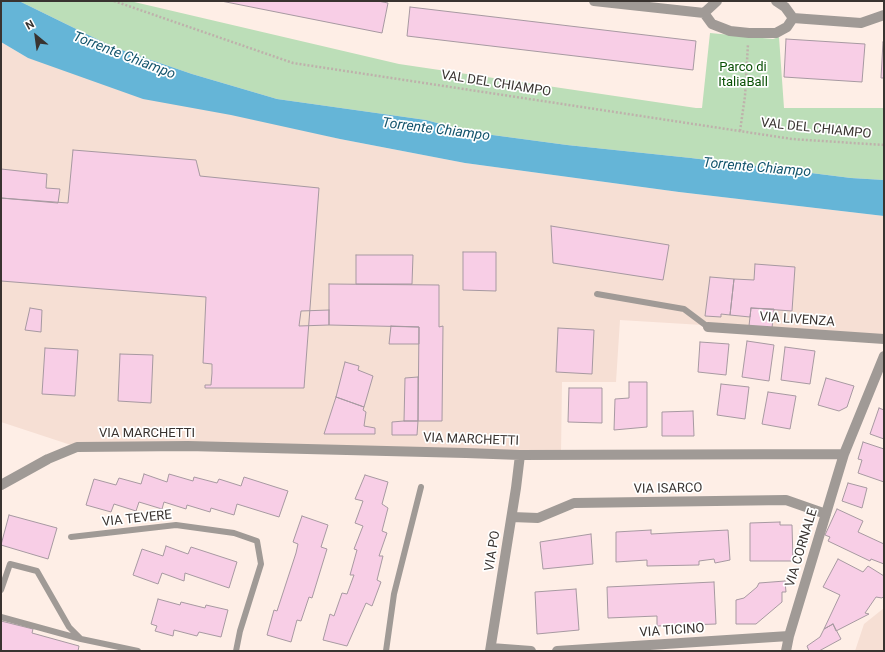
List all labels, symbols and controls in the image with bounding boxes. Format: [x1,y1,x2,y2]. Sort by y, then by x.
north arrow [16,16,56,56]
text: N [23,18,36,33]
water label: Torrente Chiampo [70,29,178,83]
park label: Parco di ItaliaBall [718,60,768,91]
street label: VAL DEL CHIAMPO [440,68,552,100]
water label: Torrente Chiampo [381,115,491,145]
street label: VAL DEL CHIAMPO [760,115,872,143]
water label: Torrente Chiampo [702,155,812,181]
street label: VIA LIVENZA [759,310,835,330]
street label: VIA MARCHETTI [99,426,195,442]
street label: VIA MARCHETTI [423,431,519,449]
street label: VIA ISARCO [633,481,703,497]
street label: VIA CORNALE [783,507,821,589]
street label: VIA TEVERE [101,508,173,530]
street label: VIA PO [482,530,504,572]
street label: VIA TICINO [639,621,705,641]

